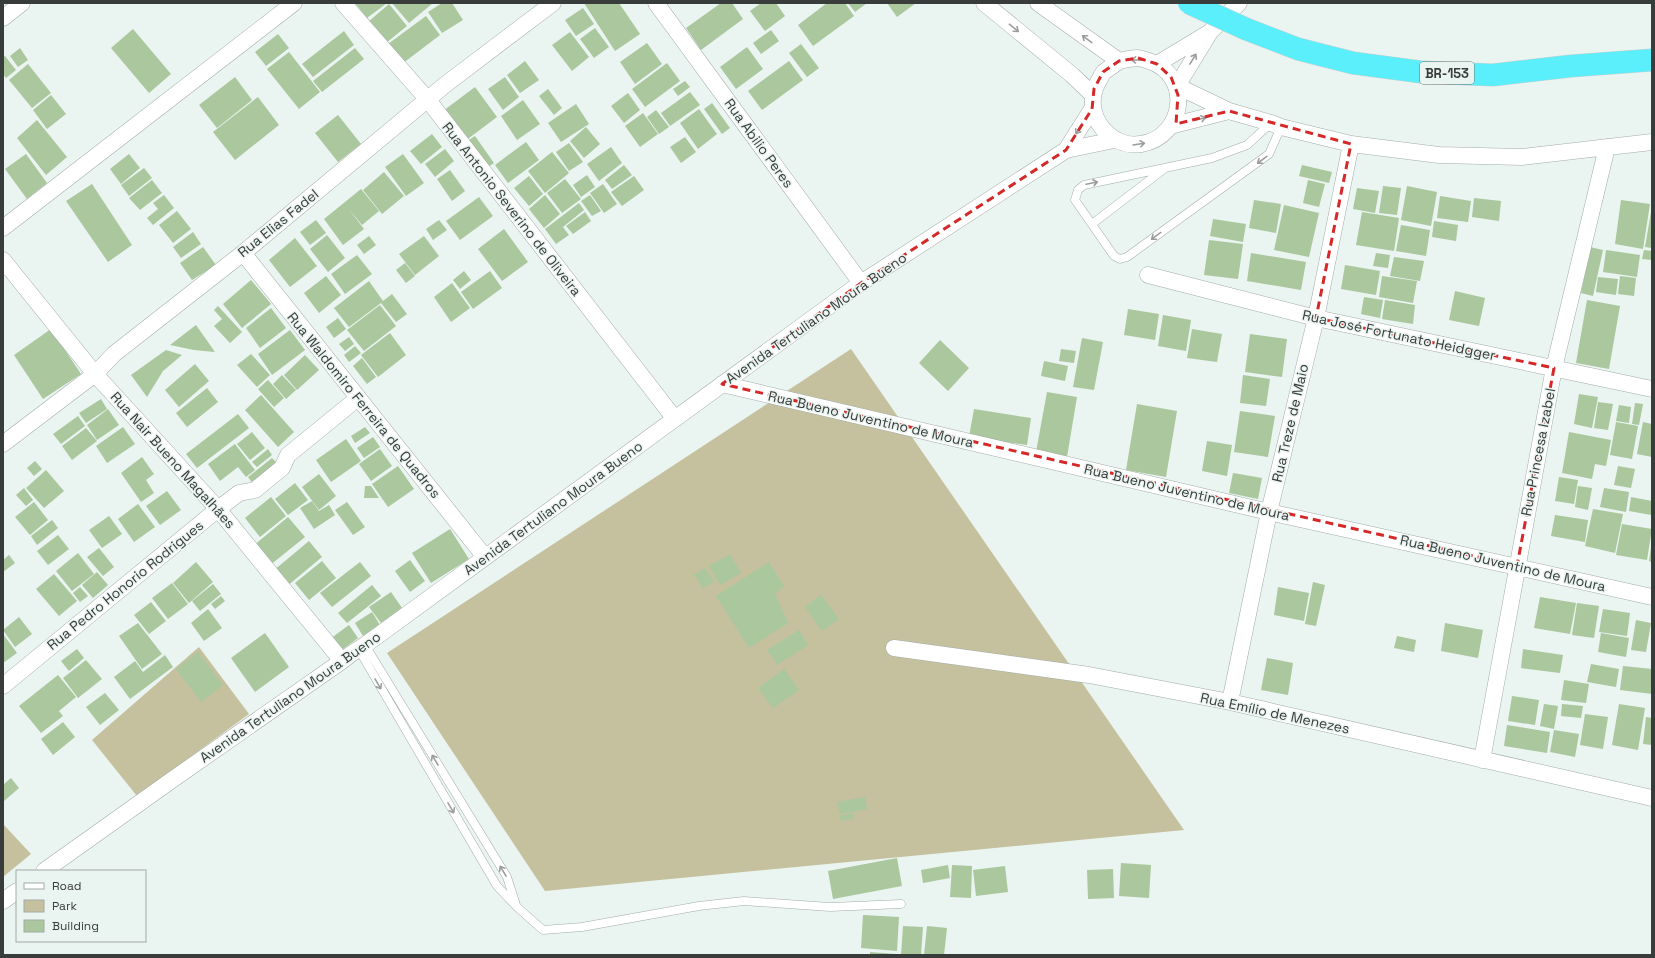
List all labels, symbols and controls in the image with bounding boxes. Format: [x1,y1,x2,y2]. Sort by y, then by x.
one-way arrow [1008,24,1019,33]
one-way arrow [1082,35,1093,43]
one-way arrow [1189,54,1197,65]
one-way arrow [1131,56,1144,63]
road number: BR-153 [1420,62,1474,84]
street label: Rua Abilio Peres [720,95,798,191]
one-way arrow [1193,114,1206,122]
street label: Rua Antonio Severino de Oliveira [438,118,586,300]
one-way arrow [1075,124,1084,135]
one-way arrow [1132,140,1145,148]
one-way arrow [1256,156,1267,164]
one-way arrow [1085,179,1098,187]
street label: Rua Elias Fadel [234,185,322,261]
one-way arrow [1151,232,1162,240]
street label: Avenida Tertuliano Moura Bueno [722,248,910,388]
street label: Rua José Fortunato Heidgger [1301,306,1497,364]
street label: Rua Waldomiro Ferreira de Quadros [283,308,445,502]
street label: Rua Treze de Maio [1268,362,1312,484]
street label: Rua Bueno Juventino de Moura [766,387,976,451]
street label: Rua Princesa Izabel [1517,387,1559,517]
street label: Rua Nair Bueno Magalhães [107,388,239,532]
street label: Avenida Tertuliano Moura Bueno [460,437,646,579]
street label: Rua Bueno Juventino de Moura [1082,460,1292,524]
street label: Rua Pedro Honorio Rodrigues [43,516,207,654]
street label: Rua Bueno Juventino de Moura [1398,531,1608,595]
street label: Avenida Tertuliano Moura Bueno [196,627,384,767]
one-way arrow [375,678,383,690]
street label: Rua Emílio de Menezes [1199,688,1351,738]
one-way arrow [431,754,439,766]
one-way arrow [448,802,456,814]
one-way arrow [499,866,507,877]
legend [16,870,146,942]
text: Road [52,878,81,894]
text: Park [52,898,77,914]
text: Building [52,918,99,934]

